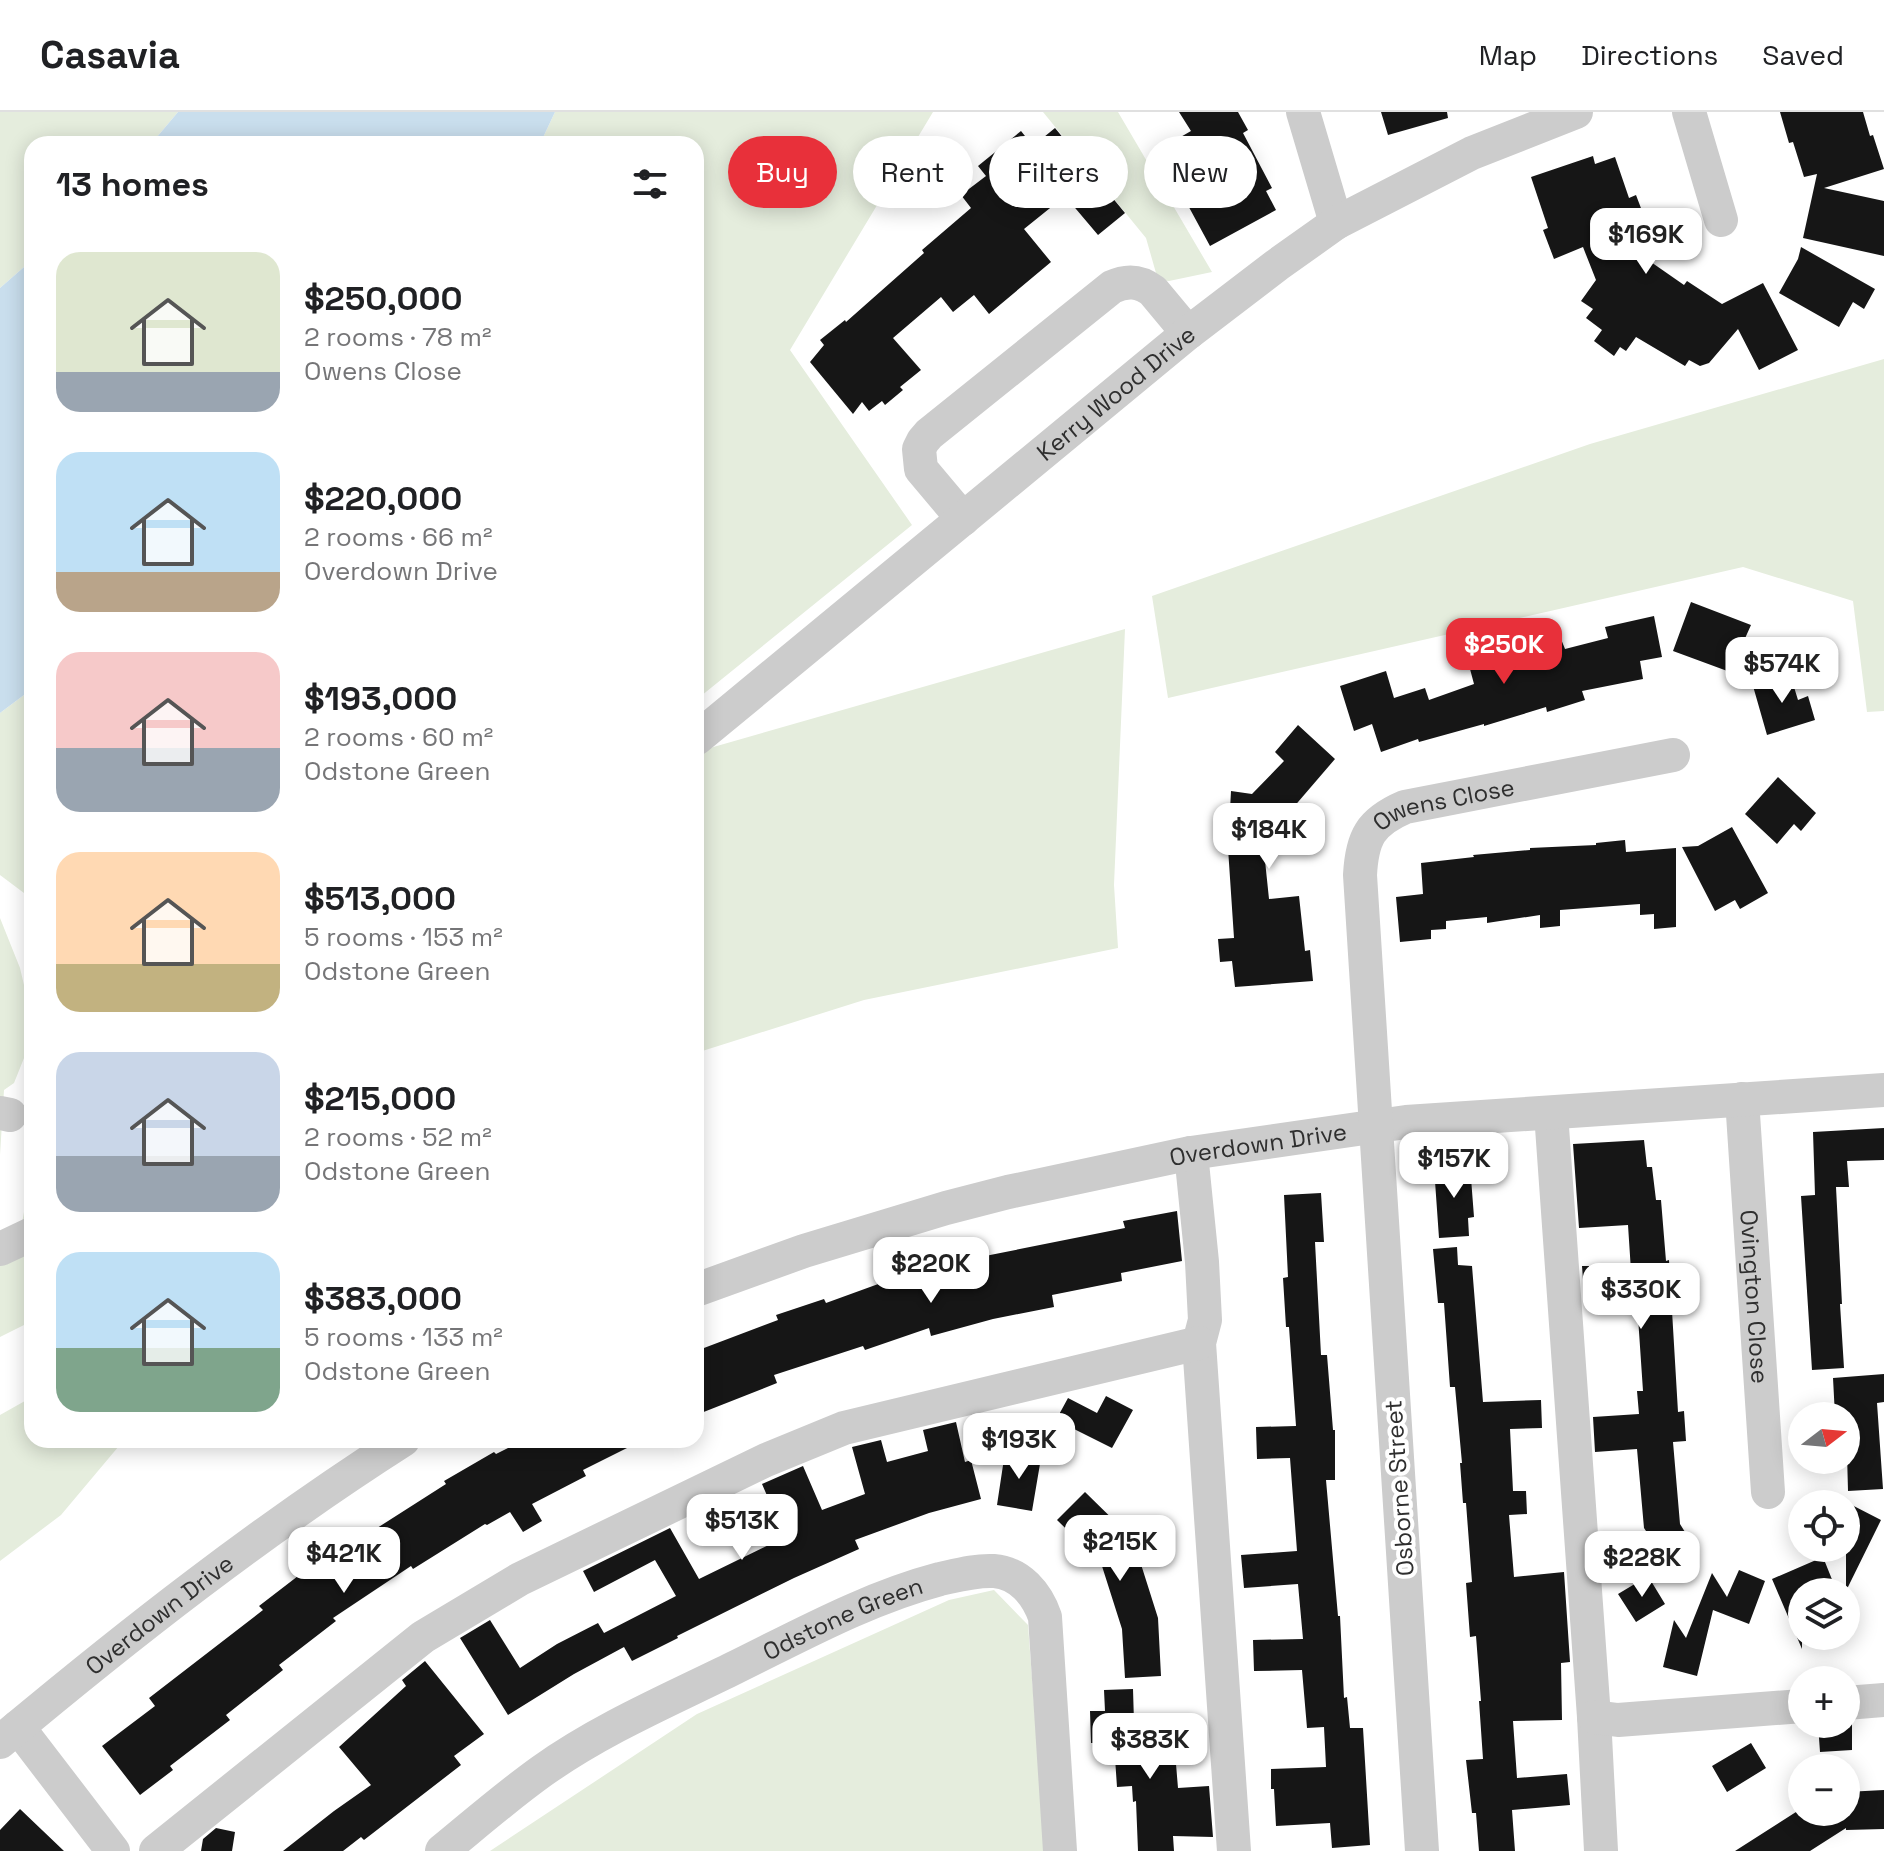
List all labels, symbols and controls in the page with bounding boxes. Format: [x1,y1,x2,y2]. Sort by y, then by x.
text: Casavia [40,31,180,79]
text: Map [1479,37,1537,73]
text: Directions [1581,37,1718,73]
text: Saved [1762,37,1844,73]
chip: Buy [728,136,837,208]
chip: Rent [853,136,973,208]
chip: Filters [989,136,1128,208]
chip: New [1144,136,1257,208]
icon: filters [628,162,672,206]
text: 13 homes [56,163,209,206]
pin: $169K [1590,208,1702,276]
text: $169K [1608,217,1684,251]
text: $250,000 [304,277,463,320]
icon: home [120,284,216,380]
street label: Kerry Wood Drive [1030,318,1201,467]
text: 2 rooms · 78 m² [304,320,491,354]
text: Owens Close [304,354,462,388]
text: $220,000 [304,477,462,520]
icon: home [120,484,216,580]
text: 2 rooms · 66 m² [304,520,493,554]
text: Overdown Drive [304,554,498,588]
pin: $250K [1448,618,1560,686]
text: $250K [1464,627,1544,661]
pin: $574K [1726,637,1838,705]
text: $574K [1743,646,1821,680]
text: $193,000 [304,677,457,720]
icon: home [120,684,216,780]
text: 2 rooms · 60 m² [304,720,493,754]
text: Odstone Green [304,754,490,788]
street label: Owens Close [1366,771,1517,837]
pin: $184K [1213,803,1325,871]
text: $184K [1231,812,1307,846]
text: $513,000 [304,877,456,920]
icon: home [120,884,216,980]
text: 5 rooms · 153 m² [304,920,503,954]
text: Odstone Green [304,954,490,988]
text: $215,000 [304,1077,456,1120]
icon: home [120,1084,216,1180]
street label: Overdown Drive [1166,1115,1349,1173]
text: 2 rooms · 52 m² [304,1120,492,1154]
pin: $157K [1398,1132,1510,1200]
text: $157K [1417,1141,1491,1175]
text: Odstone Green [304,1154,490,1188]
street label: Ovington Close [1734,1209,1776,1385]
pin: $220K [875,1237,987,1305]
text: $220K [891,1246,971,1280]
pin: $330K [1585,1263,1697,1331]
text: $330K [1601,1272,1681,1306]
text: $383,000 [304,1277,462,1320]
icon: home [120,1284,216,1380]
text: 5 rooms · 133 m² [304,1320,503,1354]
text: Odstone Green [304,1354,490,1388]
street label: Osborne Street [1377,1399,1421,1577]
north arrow [1788,1402,1860,1474]
map controls [1788,1402,1860,1826]
pin: $193K [963,1413,1075,1481]
text: $193K [981,1422,1057,1456]
button: locate [1788,1490,1860,1562]
pin: $513K [686,1494,798,1562]
text: $513K [705,1503,779,1537]
pin: $215K [1064,1515,1176,1583]
text: $215K [1083,1524,1157,1558]
pin: $421K [288,1527,400,1595]
pin: $228K [1586,1531,1698,1599]
text: $421K [306,1536,382,1570]
text: $228K [1603,1540,1681,1574]
street label: Overdown Drive [79,1547,239,1681]
street label: Odstone Green [757,1569,926,1667]
button: layers [1788,1578,1860,1650]
button: + [1788,1666,1860,1738]
pin: $383K [1094,1713,1206,1781]
text: $383K [1110,1722,1190,1756]
button: − [1788,1754,1860,1826]

